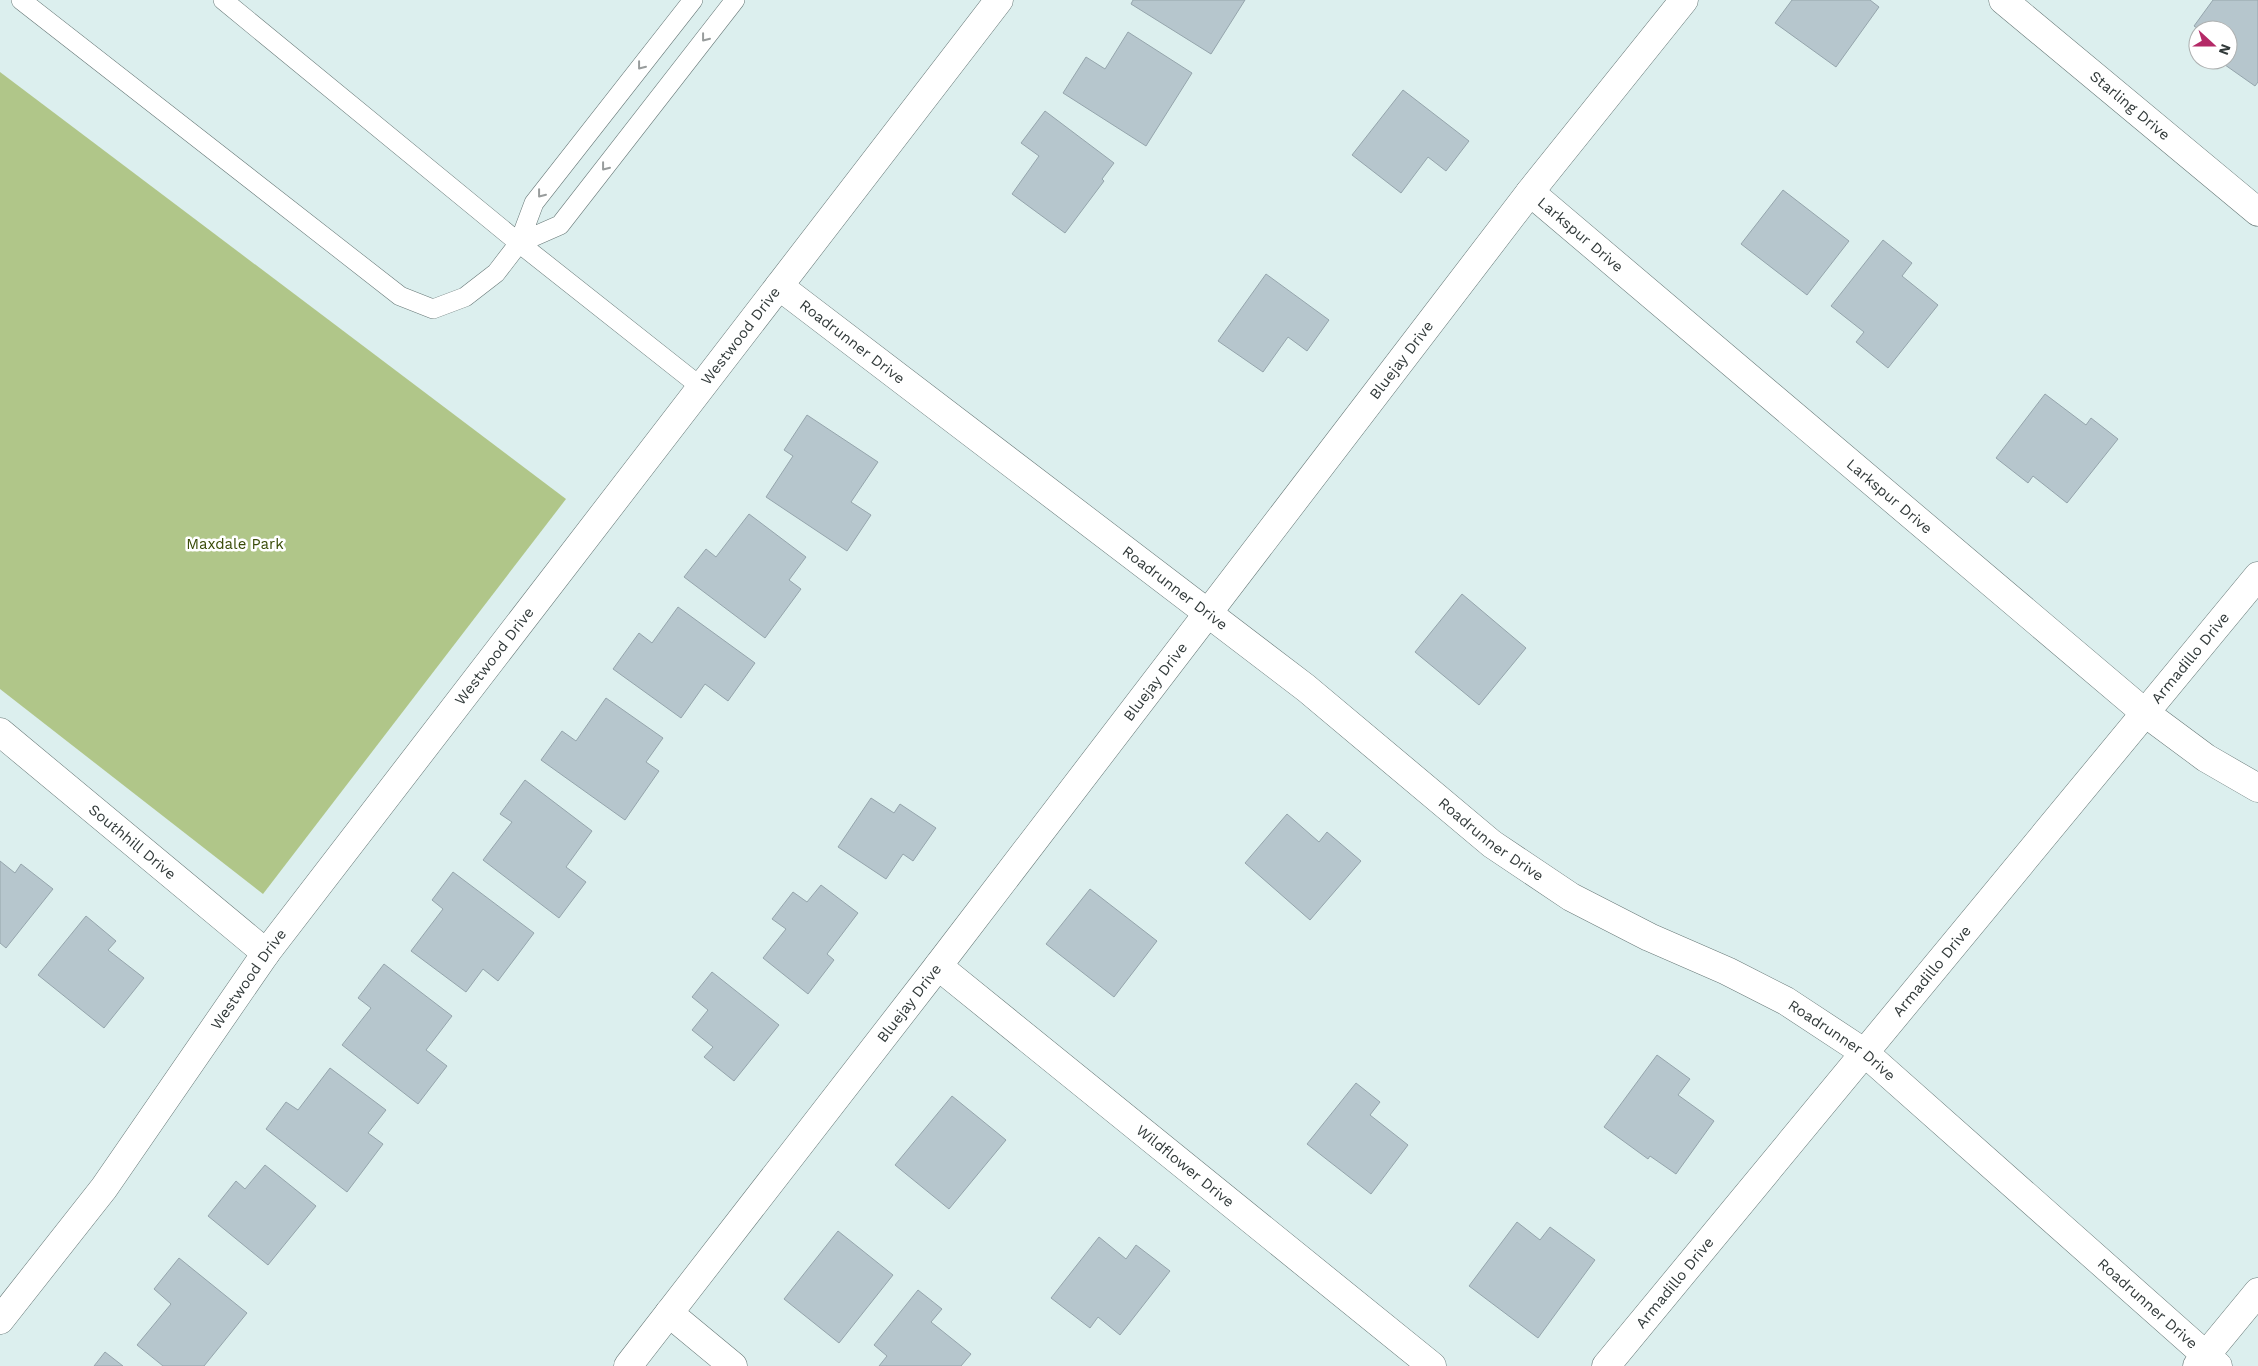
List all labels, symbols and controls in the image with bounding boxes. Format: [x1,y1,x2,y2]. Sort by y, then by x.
north arrow [2188,20,2238,70]
one-way arrow [702,33,711,42]
text: N [2216,42,2234,57]
one-way arrow [638,60,646,69]
street label: Starling Drive [2086,67,2174,144]
one-way arrow [603,161,611,170]
one-way arrow [538,188,546,197]
street label: Larkspur Drive [1534,193,1627,276]
street label: Westwood Drive [697,283,784,389]
street label: Roadrunner Drive [796,296,908,388]
street label: Bluejay Drive [1366,317,1437,403]
street label: Larkspur Drive [1843,455,1936,538]
park label: Maxdale Park [186,535,284,553]
street label: Roadrunner Drive [1119,542,1231,634]
street label: Westwood Drive [451,603,538,709]
street label: Armadillo Drive [2147,609,2233,707]
street label: Bluejay Drive [1120,639,1191,725]
street label: Roadrunner Drive [1435,794,1547,885]
street label: Southhill Drive [85,801,180,883]
street label: Armadillo Drive [1889,922,1975,1020]
street label: Westwood Drive [207,925,290,1033]
street label: Bluejay Drive [873,960,945,1046]
street label: Roadrunner Drive [1785,996,1899,1085]
street label: Wildflower Drive [1132,1121,1238,1211]
street label: Armadillo Drive [1632,1233,1718,1332]
street label: Roadrunner Drive [2094,1255,2201,1353]

